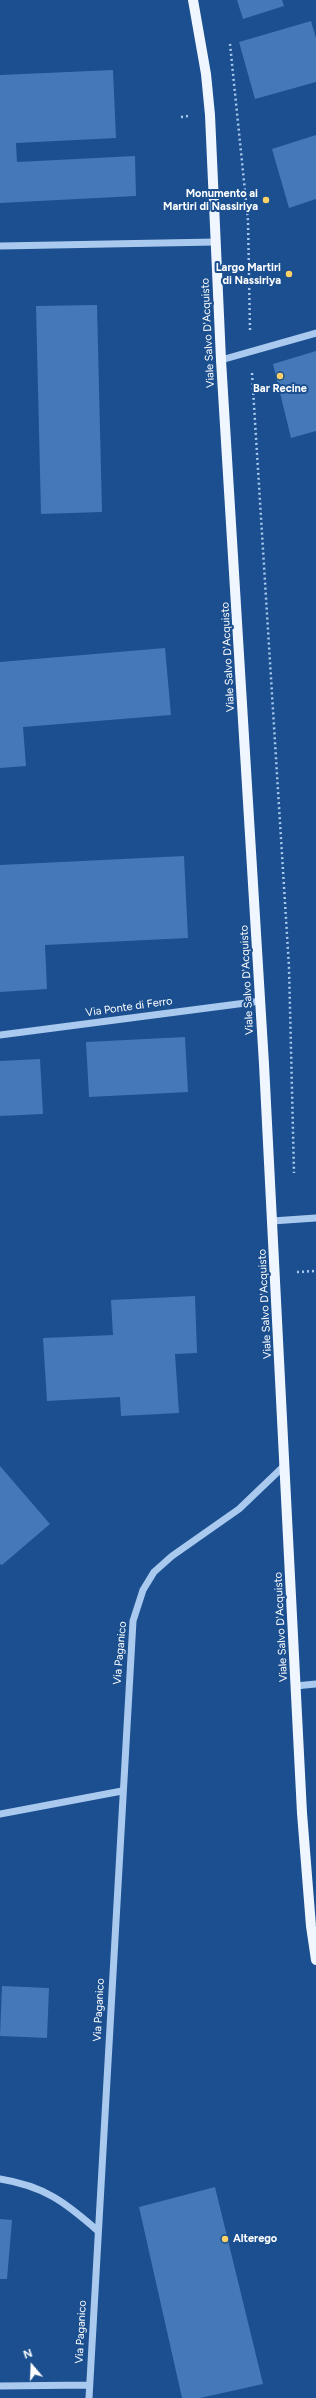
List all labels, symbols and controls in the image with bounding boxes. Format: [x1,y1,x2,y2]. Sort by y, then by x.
place label: Monumento ai Martiri di Nassiriya [163,187,258,213]
marker: Monumento ai Martiri di Nassiriya [261,195,271,205]
place label: Largo Martiri di Nassiriya [216,261,281,287]
marker: Largo Martiri di Nassiriya [284,269,294,279]
street label: Viale Salvo D'Acquisto [199,278,217,388]
marker: Bar Recine [275,371,285,381]
place label: Bar Recine [253,382,307,396]
street label: Viale Salvo D'Acquisto [219,602,237,712]
street label: Viale Salvo D'Acquisto [238,925,256,1035]
street label: Via Ponte di Ferro [85,994,173,1020]
street label: Viale Salvo D'Acquisto [256,1249,274,1359]
street label: Viale Salvo D'Acquisto [272,1572,290,1682]
street label: Via Paganico [111,1621,129,1685]
street label: Via Paganico [91,1978,107,2042]
place label: Alterego [233,2232,277,2246]
marker: Alterego [220,2234,230,2244]
street label: Via Paganico [73,2300,89,2364]
north arrow [12,2346,52,2386]
text: N [22,2347,34,2362]

